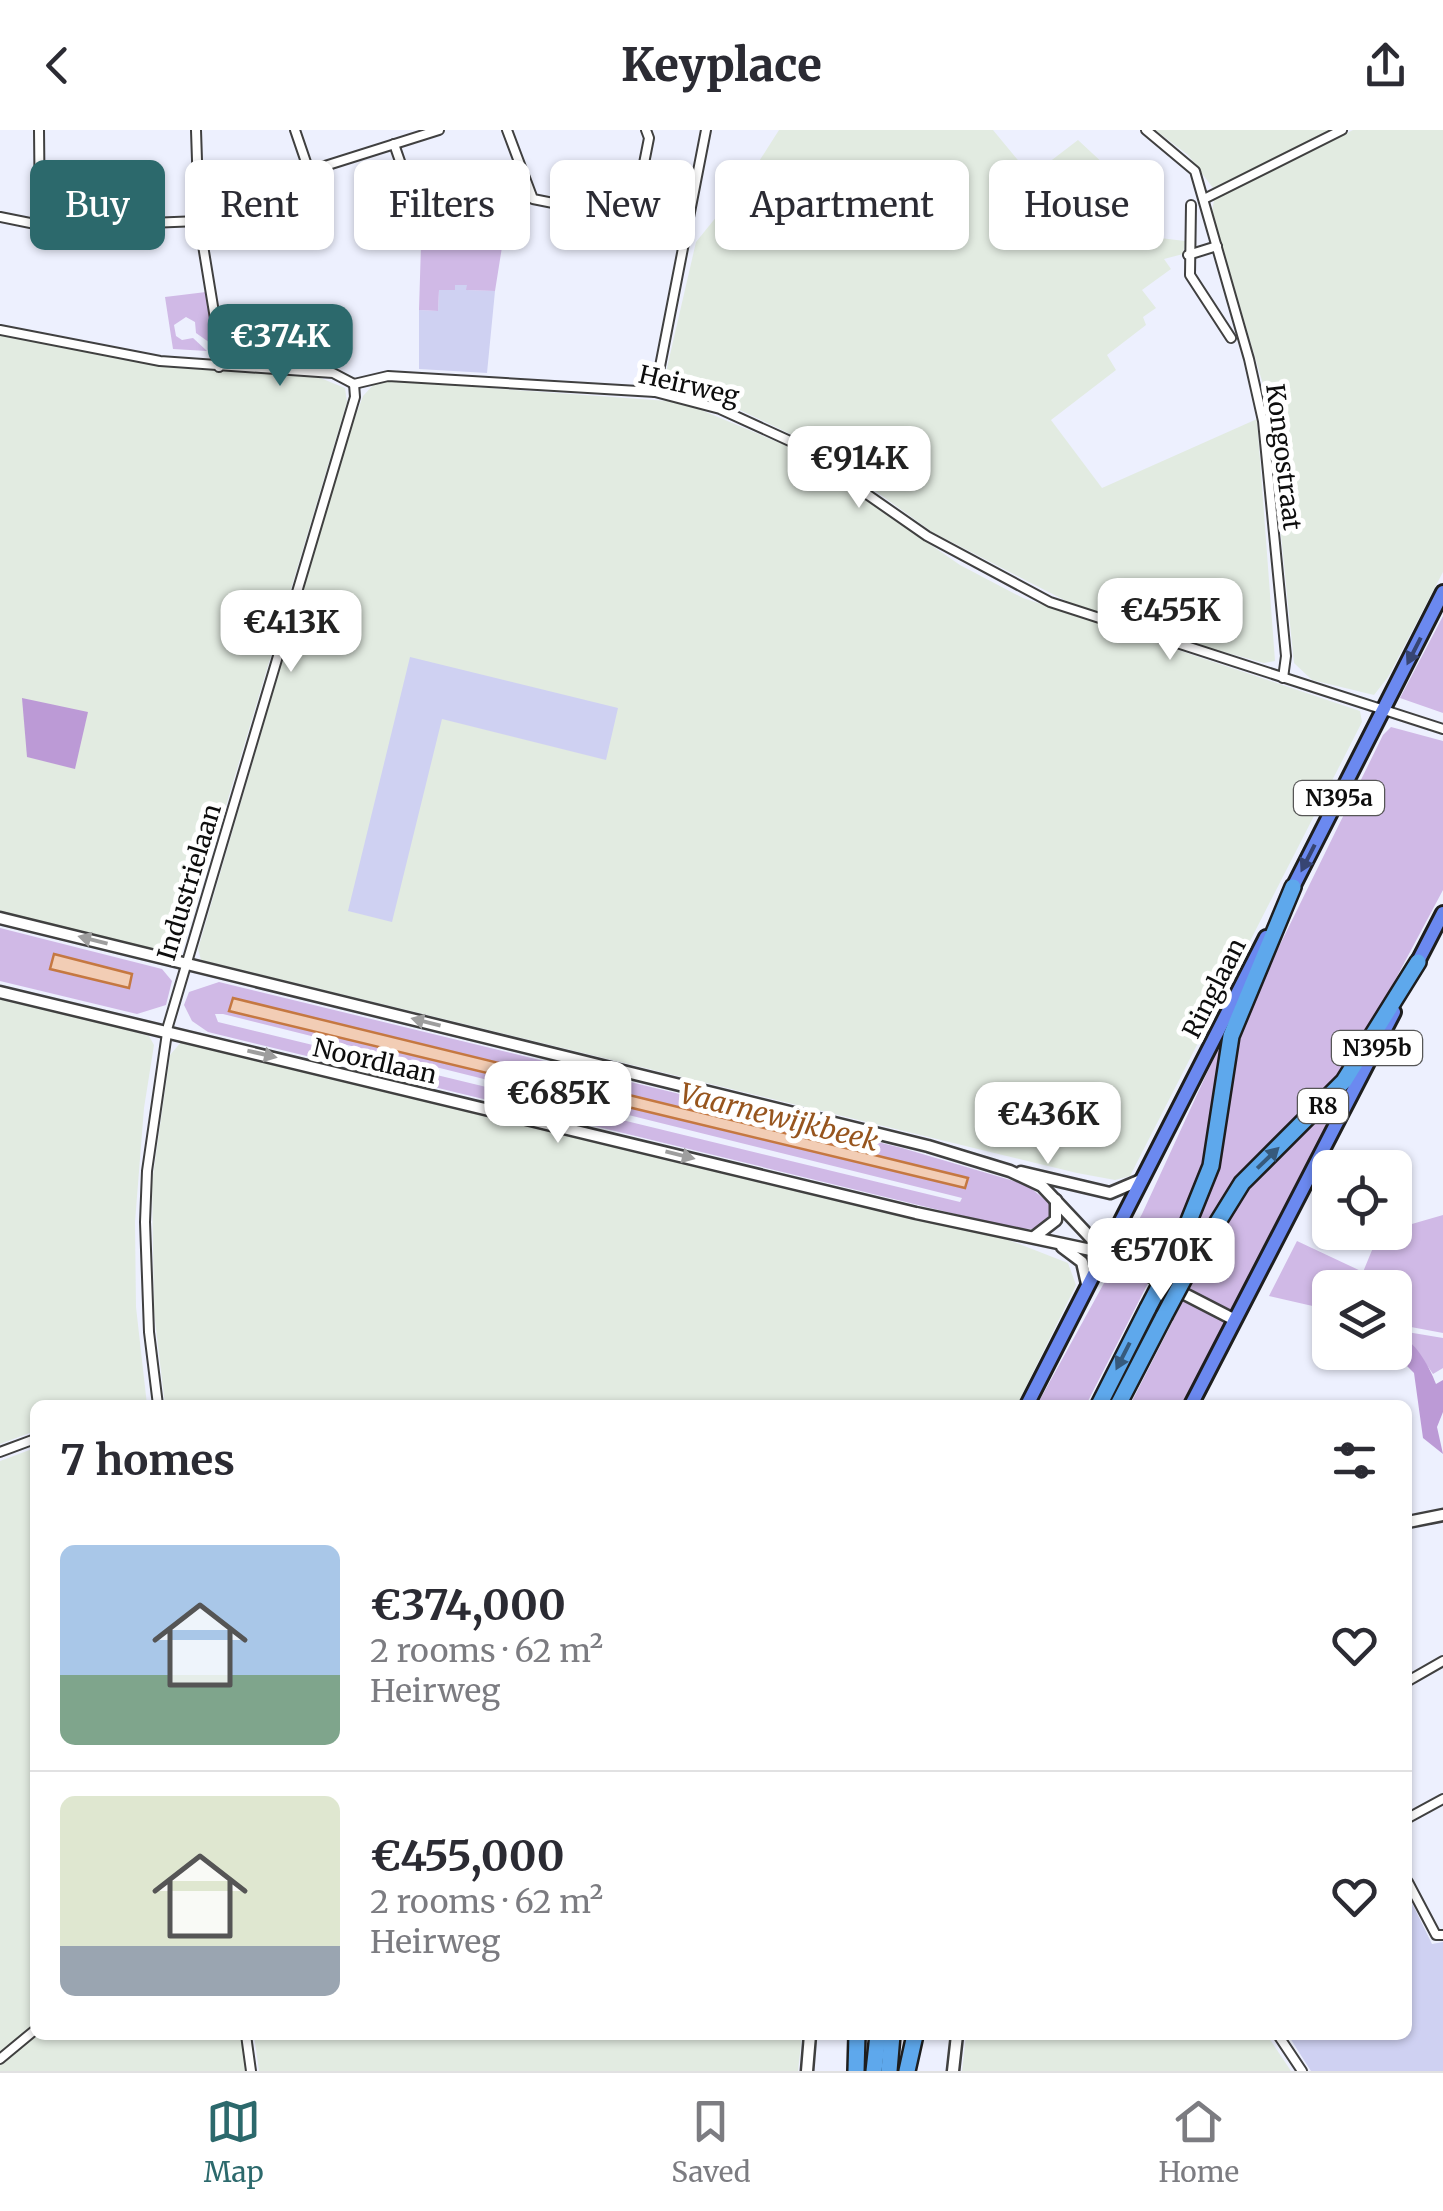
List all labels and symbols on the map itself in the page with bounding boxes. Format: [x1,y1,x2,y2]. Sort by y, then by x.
pin: €374K [210,304,350,389]
street label: Heirweg [636,358,742,412]
street label: Kongostraat [1259,382,1309,532]
pin: €914K [789,426,929,511]
pin: €455K [1100,578,1240,663]
pin: €413K [221,590,361,675]
one-way arrow [1406,636,1423,665]
road number: N395a [1294,781,1384,815]
street label: Industrielaan [150,800,228,964]
one-way arrow [1300,843,1317,872]
one-way arrow [77,932,108,947]
street label: Ringlaan [1175,933,1253,1043]
one-way arrow [410,1013,441,1029]
street label: Noordlaan [310,1031,440,1091]
road number: N395b [1332,1031,1422,1065]
one-way arrow [247,1047,278,1062]
pin: €685K [488,1061,628,1146]
water label: Vaarnewijkbeek [676,1075,882,1159]
pin: €436K [978,1082,1118,1167]
road number: R8 [1298,1089,1348,1123]
one-way arrow [1255,1147,1279,1170]
one-way arrow [665,1148,696,1163]
pin: €570K [1091,1218,1231,1303]
one-way arrow [1115,1342,1132,1371]

